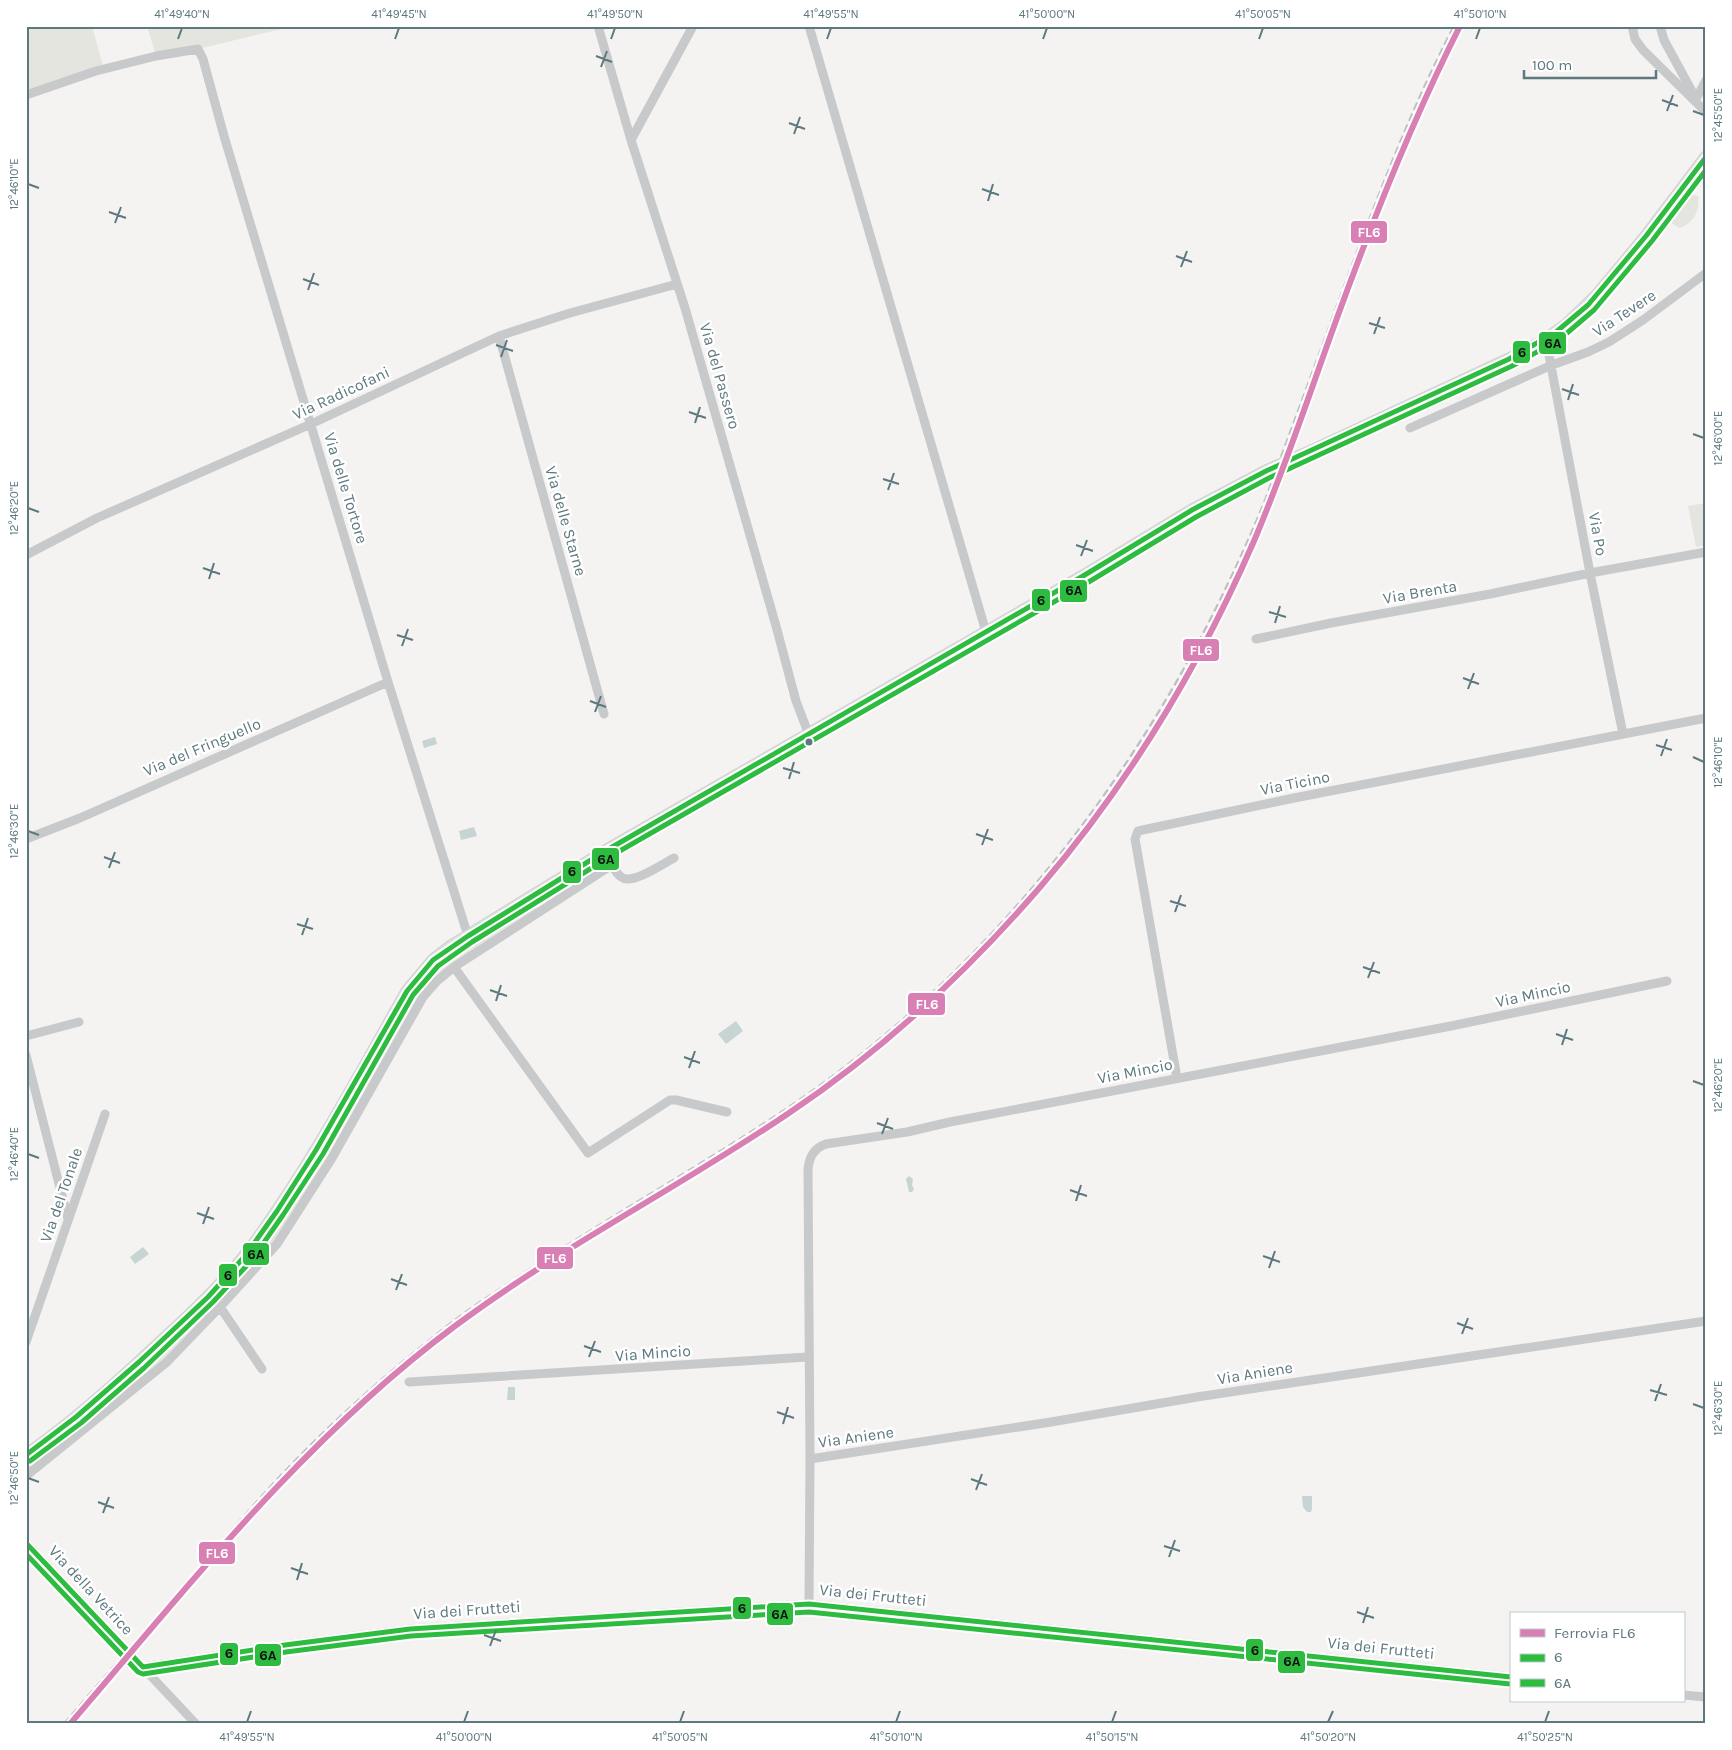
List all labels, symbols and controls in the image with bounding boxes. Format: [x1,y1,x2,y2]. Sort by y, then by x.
text: 41°49'40"N [154,7,210,21]
text: 41°49'45"N [371,7,427,21]
text: 41°49'50"N [587,7,643,21]
text: 41°49'55"N [803,7,859,21]
text: 41°50'00"N [1019,7,1075,21]
text: 41°50'05"N [1235,7,1291,21]
text: 41°50'10"N [1453,7,1507,21]
scale bar [1524,48,1657,80]
text: 100 m [1532,56,1572,74]
text: 12°45'50"E [1711,88,1725,142]
text: 12°46'10"E [7,158,21,210]
line badge: FL6 [1350,220,1388,244]
text: FL6 [1357,224,1381,241]
street label: Via Tevere [1589,286,1659,340]
street label: Via del Passero [696,321,744,431]
line badge: 6A [1538,331,1567,355]
text: 6A [1544,335,1562,352]
line badge: 6 [1512,340,1531,364]
text: 6 [1518,344,1526,361]
street label: Via Radicofani [289,362,393,424]
text: 12°46'00"E [1711,411,1725,465]
street label: Via delle Tortore [320,430,372,546]
street label: Via delle Starne [541,464,591,578]
text: 12°46'20"E [7,481,21,535]
street label: Via Po [1585,511,1611,557]
street label: Via Brenta [1382,576,1458,608]
line badge: 6A [1059,579,1088,603]
text: 6A [1065,582,1083,599]
line badge: 6 [1031,588,1051,612]
text: 6 [1037,592,1045,609]
line badge: FL6 [1182,638,1220,662]
text: FL6 [1189,642,1213,659]
street label: Via del Fringuello [140,714,264,780]
text: 12°46'10"E [1711,736,1725,788]
unlabelled marker [804,737,814,747]
street label: Via Ticino [1259,767,1331,799]
text: 12°46'30"E [7,804,21,858]
line badge: 6A [591,847,620,871]
text: 6A [597,851,615,868]
line badge: 6 [562,860,582,884]
text: 6 [568,863,576,880]
street label: Via Mincio [1494,977,1572,1011]
line badge: FL6 [907,992,946,1016]
text: FL6 [915,996,939,1013]
street label: Via Mincio [1096,1054,1174,1088]
text: 12°46'20"E [1711,1058,1725,1112]
text: 12°46'40"E [7,1127,21,1181]
street label: Via del Tonale [36,1145,86,1245]
line badge: 6A [242,1242,270,1266]
text: 6A [247,1246,265,1263]
line badge: FL6 [536,1246,574,1270]
text: FL6 [543,1250,567,1267]
line badge: 6 [218,1263,238,1287]
text: 6 [224,1267,232,1284]
street label: Via Mincio [614,1341,692,1365]
street label: Via Aniene [1216,1358,1294,1388]
text: 12°46'30"E [1711,1381,1725,1435]
street label: Via Aniene [817,1422,895,1452]
text: 12°46'50"E [7,1451,21,1505]
street label: Via della Vetrice [45,1541,137,1639]
line badge: FL6 [198,1541,236,1565]
text: FL6 [205,1545,229,1562]
street label: Via dei Frutteti [819,1580,927,1610]
line badge: 6 [732,1596,752,1620]
street label: Via dei Frutteti [413,1597,521,1623]
text: 6 [738,1600,746,1617]
line badge: 6A [766,1602,794,1626]
text: 6A [771,1606,789,1623]
legend [1510,1612,1684,1702]
text: Ferrovia FL6 [1554,1624,1635,1642]
street label: Via dei Frutteti [1327,1633,1435,1663]
line badge: 6 [1245,1638,1264,1662]
line badge: 6 [219,1642,239,1666]
text: 6 [1251,1642,1259,1659]
line badge: 6A [254,1643,282,1667]
text: 6 [225,1645,233,1662]
text: 6A [259,1647,277,1664]
text: 6 [1554,1648,1563,1666]
line badge: 6A [1277,1650,1306,1674]
text: 6A [1283,1653,1301,1670]
text: 6A [1554,1674,1572,1692]
text: 41°49'55"N [219,1730,275,1744]
text: 41°50'00"N [436,1730,492,1744]
text: 41°50'05"N [652,1730,708,1744]
text: 41°50'10"N [869,1730,923,1744]
text: 41°50'15"N [1086,1730,1138,1744]
text: 41°50'20"N [1300,1730,1356,1744]
text: 41°50'25"N [1517,1730,1573,1744]

